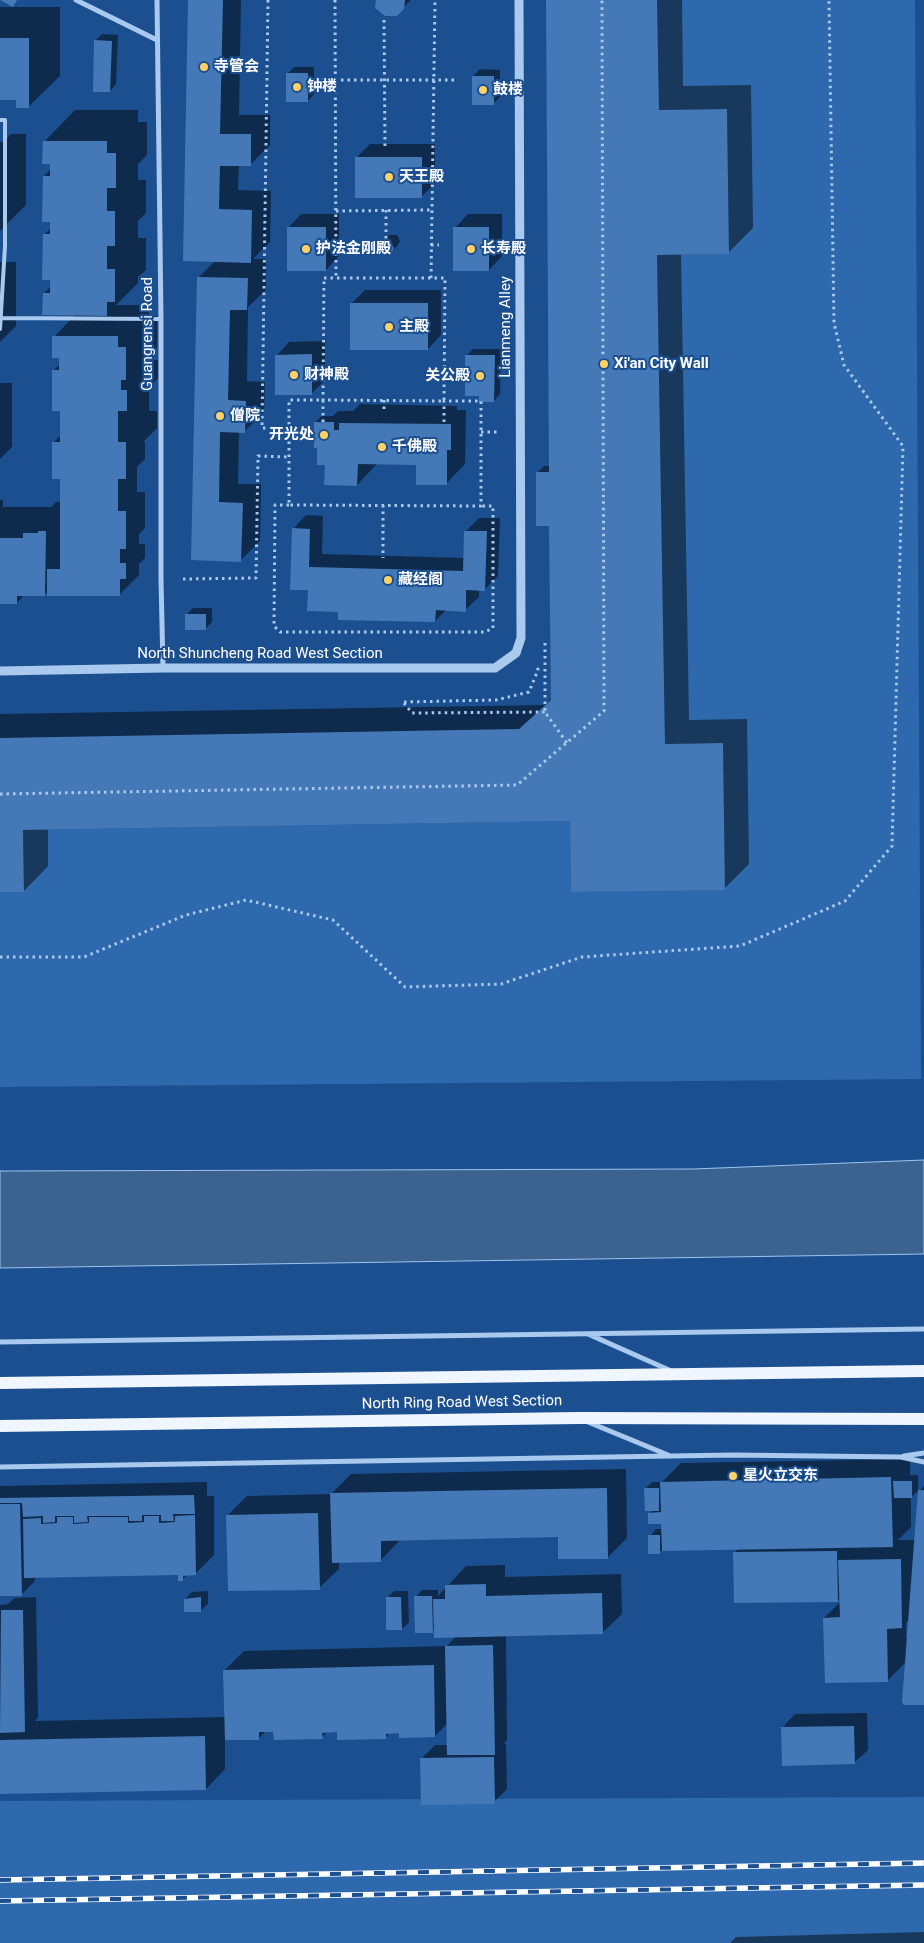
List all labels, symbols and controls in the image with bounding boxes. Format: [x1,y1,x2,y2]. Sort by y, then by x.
place label: 寺管会 [214,58,259,76]
marker: 寺管会 [198,61,210,73]
place label: 钟楼 [307,78,337,96]
marker: 钟楼 [291,81,303,93]
place label: 鼓楼 [493,81,523,99]
marker: 鼓楼 [477,84,489,96]
place label: 天王殿 [399,168,444,186]
marker: 天王殿 [383,171,395,183]
place label: 护法金刚殿 [316,240,391,258]
place label: 长寿殿 [481,240,526,258]
marker: 护法金刚殿 [300,243,312,255]
marker: 长寿殿 [465,243,477,255]
street label: Lianmeng Alley [497,276,515,378]
street label: Guangrensi Road [139,277,157,391]
place label: 主殿 [399,318,429,336]
marker: 主殿 [383,321,395,333]
place label: Xi'an City Wall [614,355,709,373]
marker: Xi'an City Wall [598,358,610,370]
place label: 财神殿 [304,366,349,384]
place label: 关公殿 [425,367,470,385]
marker: 财神殿 [288,369,300,381]
marker: 关公殿 [474,370,486,382]
place label: 僧院 [230,407,260,425]
marker: 僧院 [214,410,226,422]
place label: 开光处 [269,426,314,444]
marker: 开光处 [318,429,330,441]
place label: 千佛殿 [392,438,437,456]
marker: 千佛殿 [376,441,388,453]
place label: 藏经阁 [398,571,443,589]
marker: 藏经阁 [382,574,394,586]
street label: North Shuncheng Road West Section [137,645,383,663]
street label: North Ring Road West Section [362,1392,562,1414]
place label: 星火立交东 [743,1467,818,1485]
marker: 星火立交东 [727,1470,739,1482]

